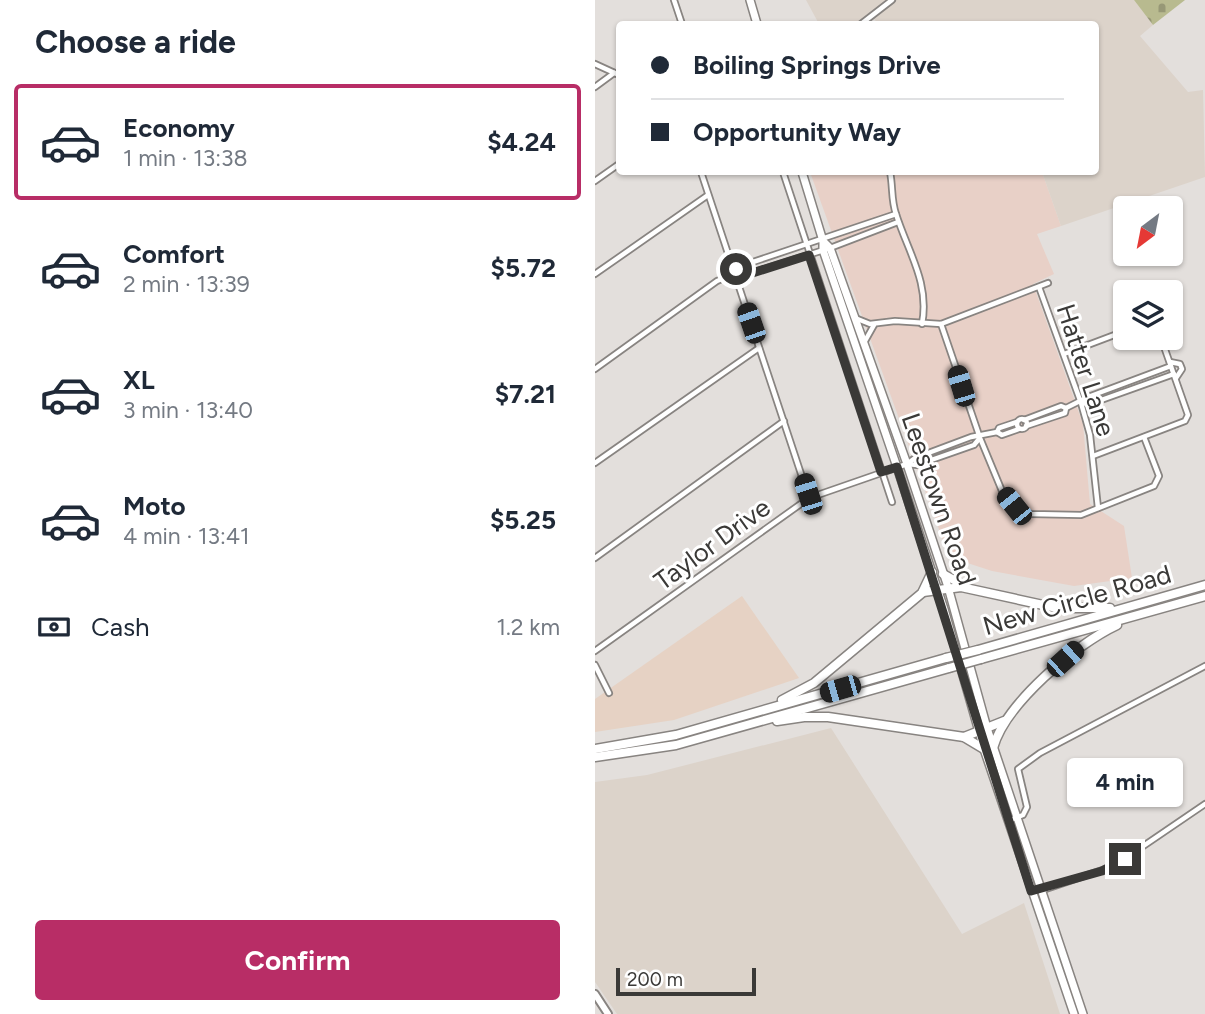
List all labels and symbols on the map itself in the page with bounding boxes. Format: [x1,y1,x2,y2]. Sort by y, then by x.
north arrow [1113,196,1183,266]
route start [720,253,752,285]
car [735,300,768,346]
street label: Hatter Lane [1050,300,1122,440]
car [945,363,978,409]
street label: Leestown Road [895,409,983,589]
car [792,471,825,517]
car [993,483,1036,529]
street label: Taylor Drive [648,491,776,597]
street label: New Circle Road [979,558,1175,642]
car [1043,637,1088,681]
car [817,673,864,705]
callout: 4 min [1067,758,1183,806]
route end [1109,843,1141,875]
scale bar [616,965,756,997]

